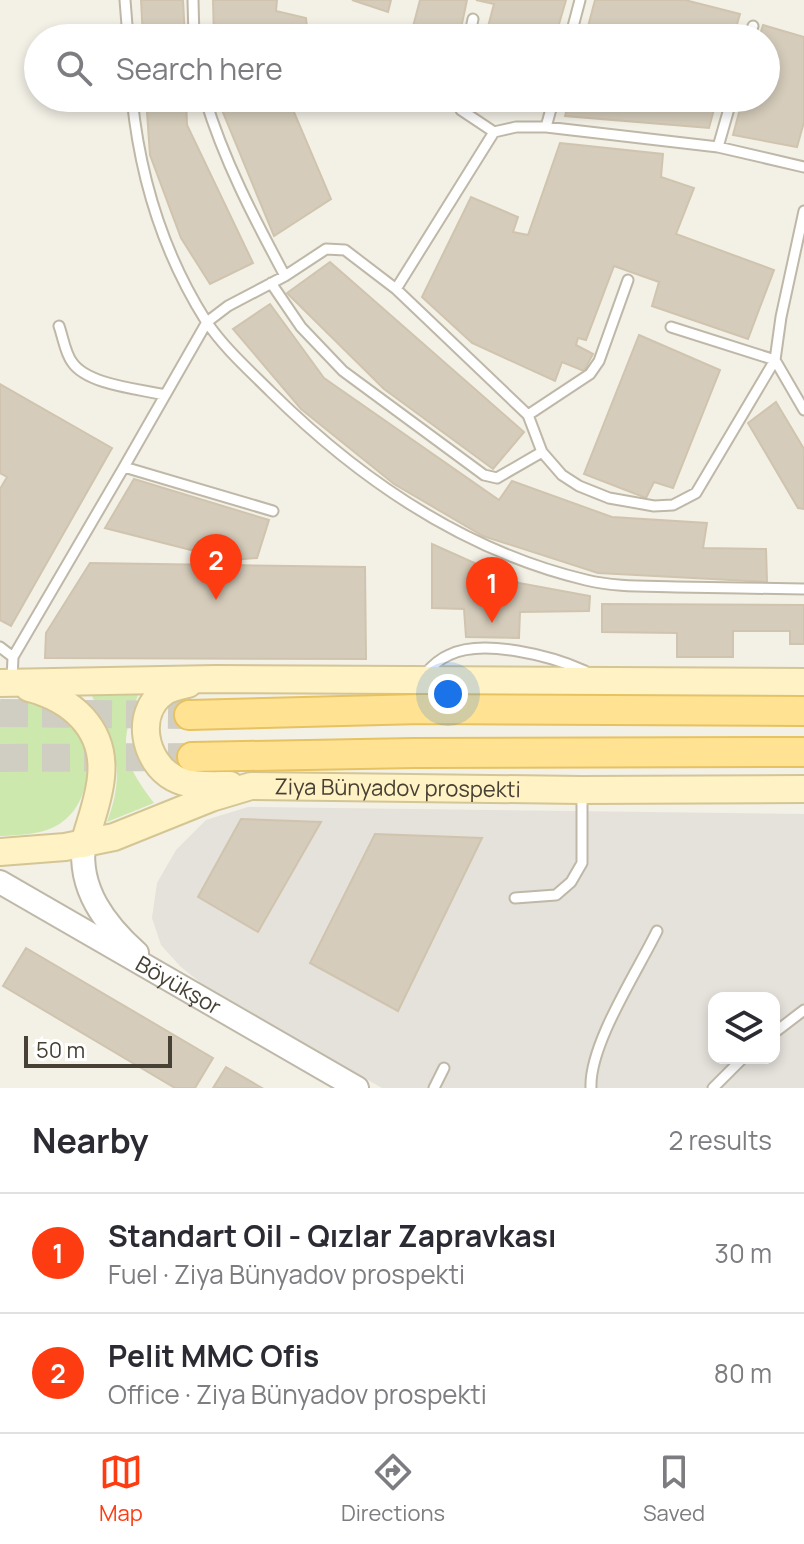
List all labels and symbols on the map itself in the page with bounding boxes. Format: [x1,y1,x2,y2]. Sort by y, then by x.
pin: 2 [190,534,242,600]
pin: 1 [466,557,518,623]
your location [428,674,468,714]
street label: Ziya Bünyadov prospekti [274,771,521,804]
street label: Böyükşor [130,948,227,1021]
scale bar [24,1032,172,1068]

